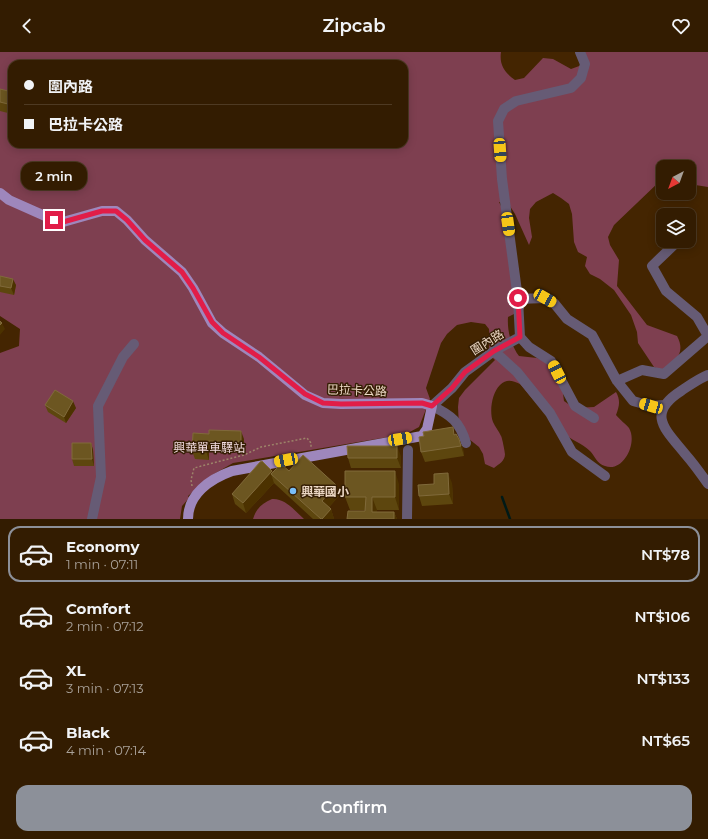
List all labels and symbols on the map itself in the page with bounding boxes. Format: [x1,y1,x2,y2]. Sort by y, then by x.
car [493,138,507,162]
north arrow [656,160,696,200]
callout: 2 min [21,162,87,190]
route end [45,211,63,229]
car [500,211,516,237]
car [532,287,558,309]
route start [509,289,527,307]
street label: 圍內路 [468,326,506,358]
car [546,359,568,385]
street label: 巴拉卡公路 [327,381,387,399]
car [638,397,664,415]
car [387,431,413,447]
park label: 興華單車驛站 [173,440,245,455]
car [273,452,299,468]
place label: 興華國小 [301,484,349,499]
marker: 興華國小 [288,486,298,496]

